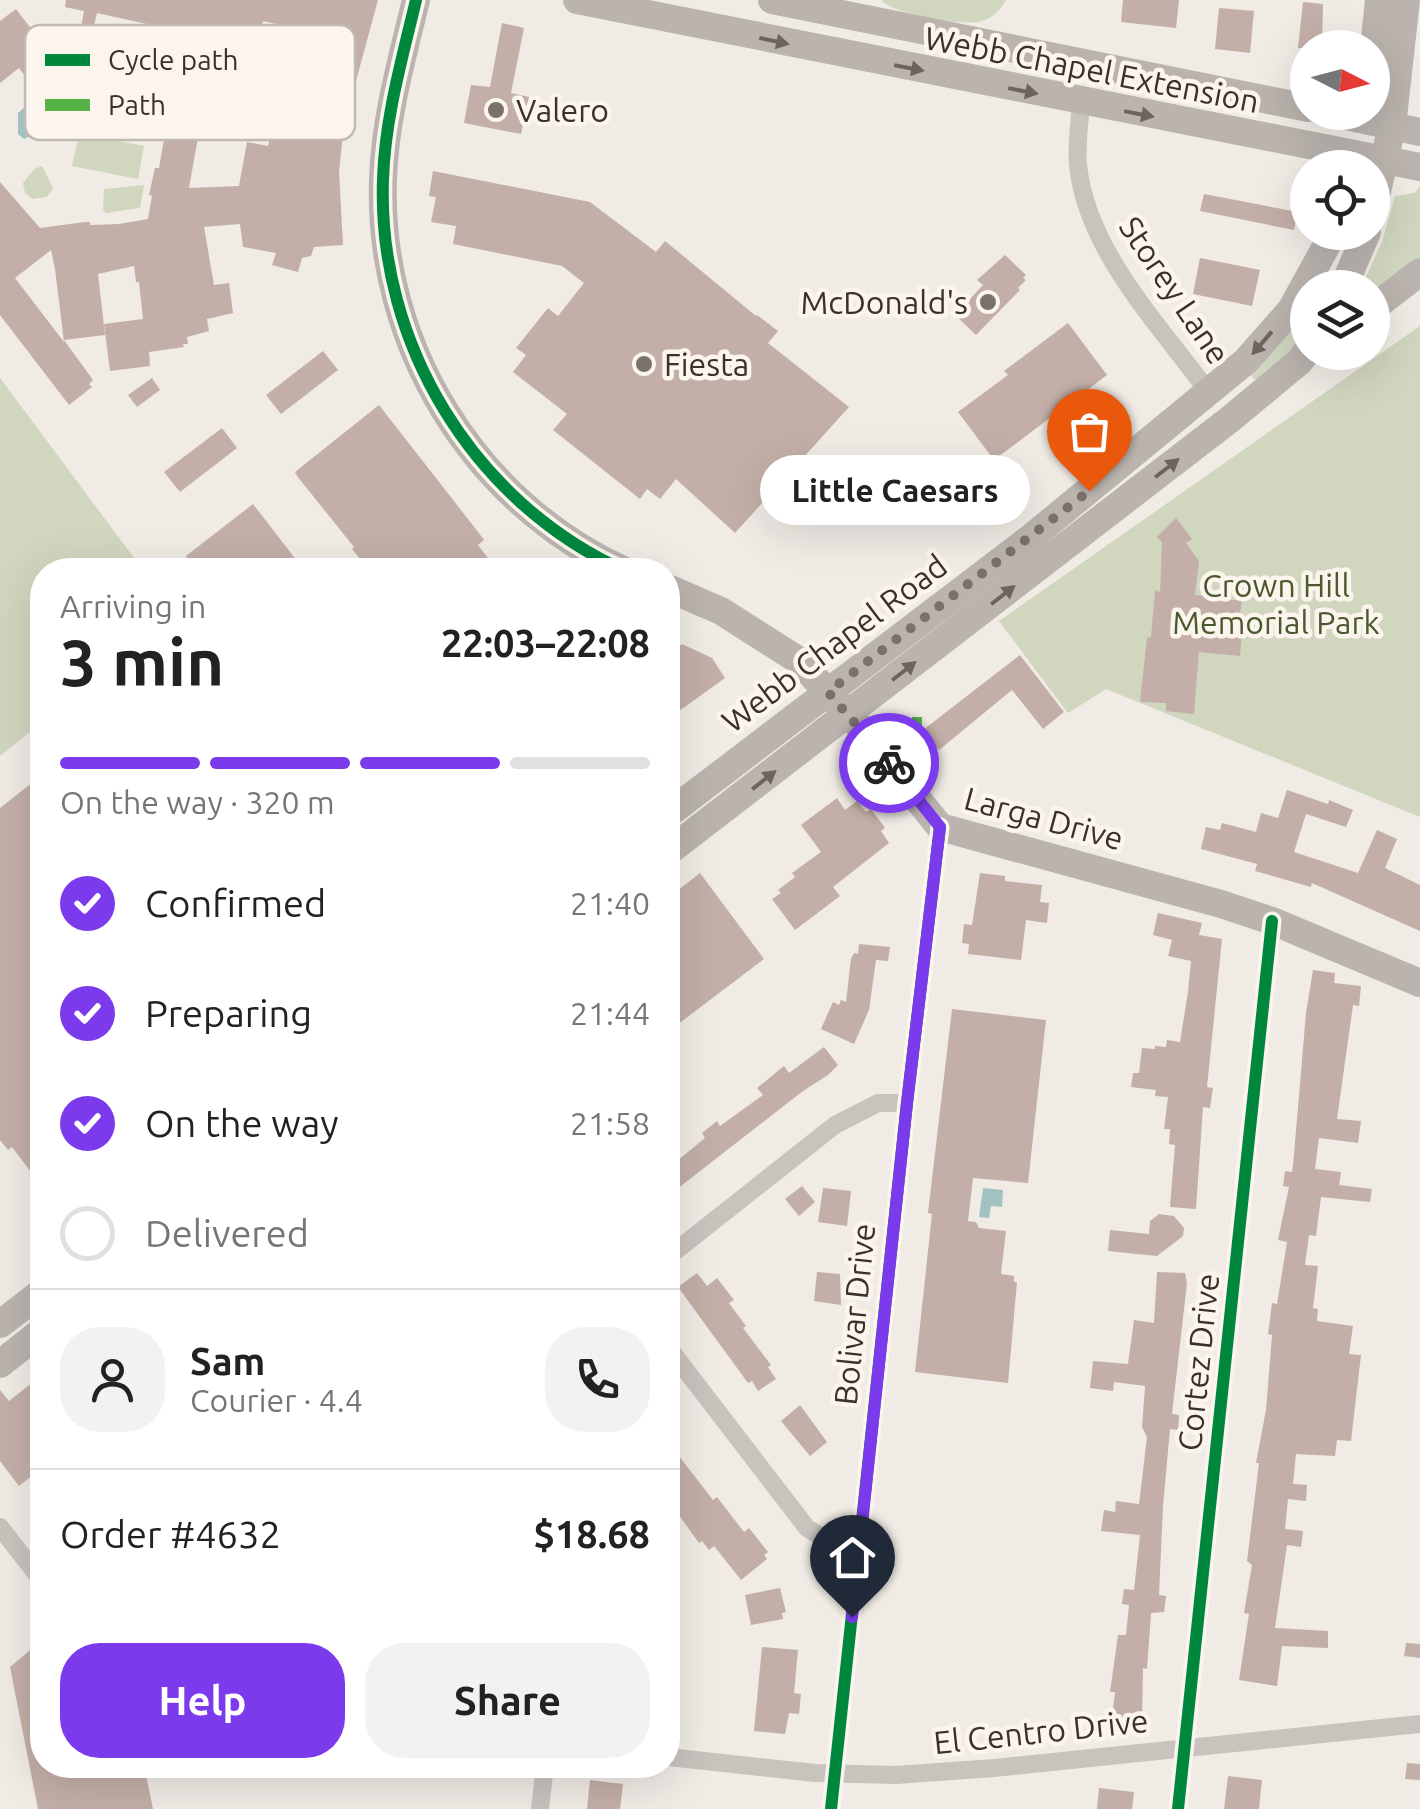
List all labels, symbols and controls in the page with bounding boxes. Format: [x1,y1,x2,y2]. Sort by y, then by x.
street label: Webb Chapel Extension [922,19,1262,119]
legend [25,25,355,140]
north arrow [1290,30,1390,130]
map controls [1290,30,1390,370]
one-way arrow [759,33,790,49]
text: Cycle path [108,44,239,75]
one-way arrow [894,61,925,77]
one-way arrow [1008,83,1039,99]
text: Path [108,89,166,120]
place label: Valero [516,92,609,128]
marker: Valero [485,99,507,121]
one-way arrow [1123,106,1154,122]
button: locate [1290,150,1390,250]
street label: Storey Lane [1113,210,1237,370]
button: layers [1290,270,1390,370]
place label: McDonald's [801,284,968,320]
marker: McDonald's [977,291,999,313]
one-way arrow [1251,330,1273,355]
place label: Fiesta [664,346,749,382]
marker: Fiesta [633,353,655,375]
pin [1047,389,1132,492]
icon: bag [1062,404,1117,459]
callout: Little Caesars [759,456,1029,526]
one-way arrow [1155,458,1180,479]
text: Little Caesars [791,472,999,508]
street label: Webb Chapel Road [715,547,953,739]
park label: Crown Hill Memorial Park [1172,567,1380,640]
one-way arrow [990,585,1016,606]
text: Arriving in [60,588,206,624]
text: 22:03–22:08 [441,622,650,664]
text: 3 min [60,625,224,698]
one-way arrow [891,662,917,682]
courier [839,713,939,813]
icon: bike [862,736,917,791]
one-way arrow [751,770,777,790]
street label: Larga Drive [961,780,1127,856]
text: On the way · 320 m [60,784,335,820]
icon: check [60,876,115,931]
text: Confirmed [145,882,326,924]
text: 21:40 [570,885,650,921]
icon: check [60,986,115,1041]
text: Preparing [145,992,312,1034]
text: 21:44 [570,995,650,1031]
icon: check [60,1096,115,1151]
text: On the way [145,1102,338,1144]
text: 21:58 [570,1105,650,1141]
text: Delivered [145,1212,309,1254]
street label: Bolivar Drive [827,1221,881,1407]
street label: Cortez Drive [1171,1271,1225,1453]
button: person [60,1327,165,1432]
button: phone [545,1327,650,1432]
text: Sam [190,1340,265,1382]
text: Courier · 4.4 [190,1382,363,1418]
text: Order #4632 [60,1513,281,1555]
text: $18.68 [533,1513,650,1555]
pin [810,1515,895,1618]
icon: home [825,1530,880,1585]
button: Help [60,1643,345,1758]
button: Share [365,1643,650,1758]
street label: El Centro Drive [932,1702,1150,1760]

